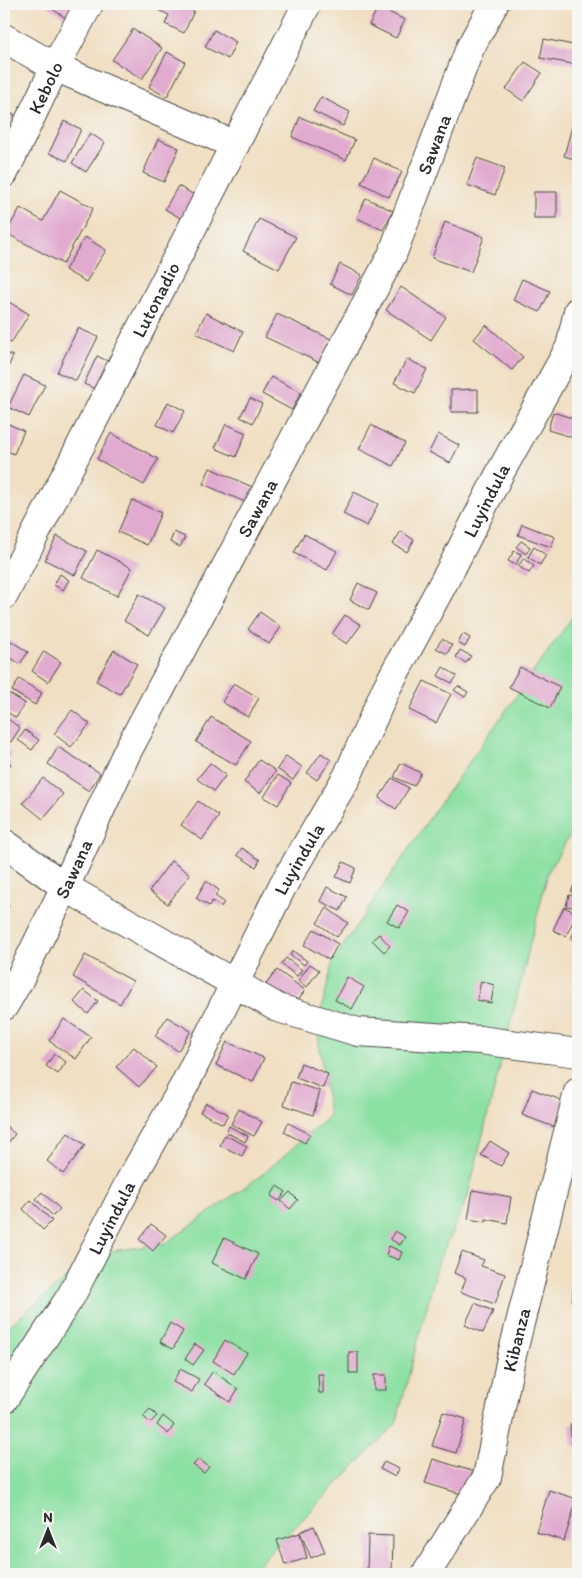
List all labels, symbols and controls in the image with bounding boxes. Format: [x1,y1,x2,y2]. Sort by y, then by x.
street label: Kebolo [23,57,68,118]
street label: Sawana [412,111,456,178]
street label: Lutonadio [127,258,185,341]
street label: Luyindula [458,459,515,541]
street label: Sawana [233,475,283,541]
street label: Luyindula [269,819,329,899]
street label: Sawana [50,835,98,902]
street label: Luyindula [83,1177,140,1259]
street label: Kibanza [498,1305,535,1374]
north arrow [22,1506,72,1556]
text: N [43,1509,53,1526]

